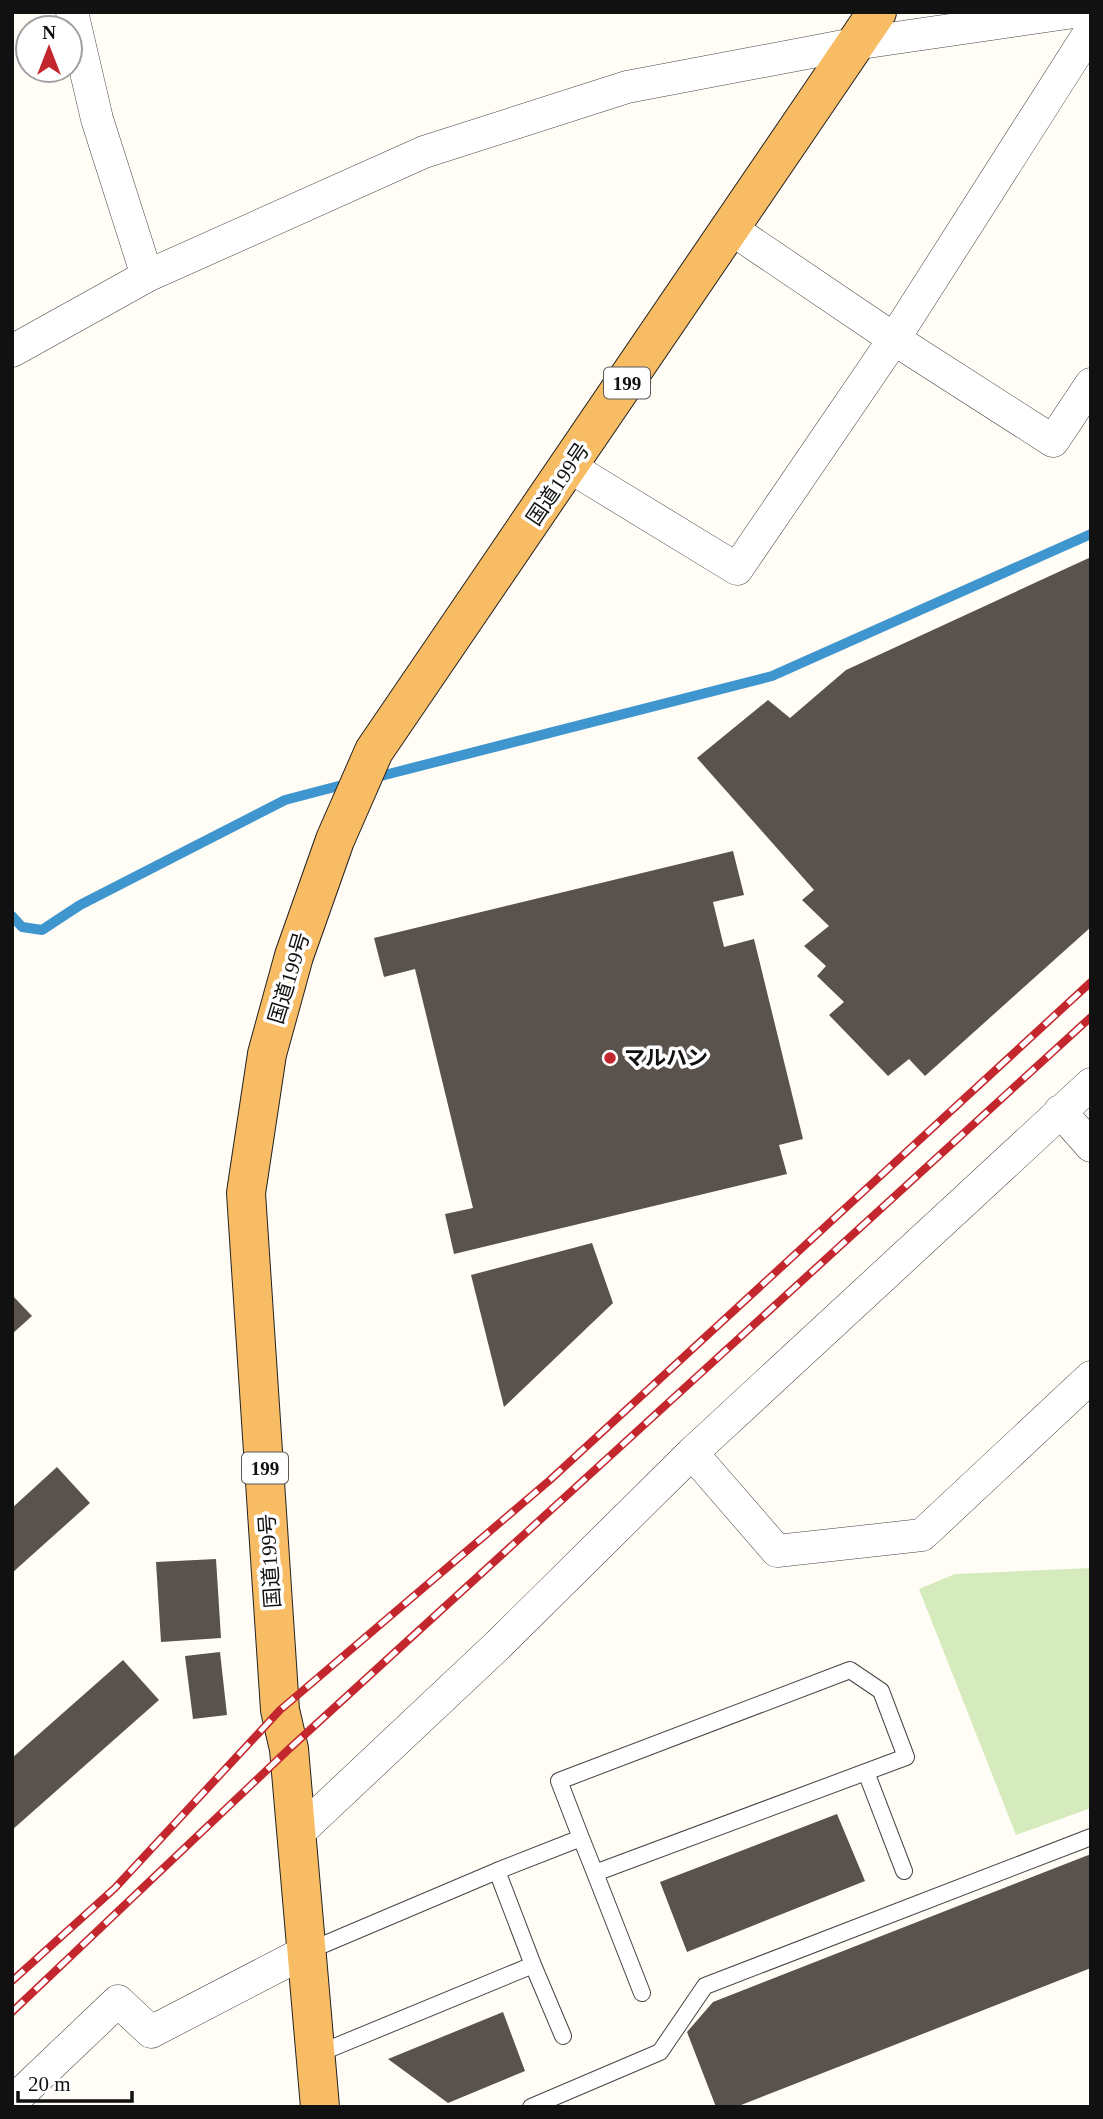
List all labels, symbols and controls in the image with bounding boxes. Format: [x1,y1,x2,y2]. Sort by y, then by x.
north arrow [14,14,84,84]
text: N [42,22,56,43]
road number: 199 [604,368,650,398]
street label: 国道199号 [522,438,594,530]
street label: 国道199号 [264,929,314,1027]
place label: マルハン [624,1046,708,1070]
marker: マルハン [602,1050,618,1066]
road number: 199 [242,1452,288,1484]
street label: 国道199号 [255,1513,285,1609]
scale bar [18,2060,131,2104]
text: 20 m [28,2072,71,2096]

